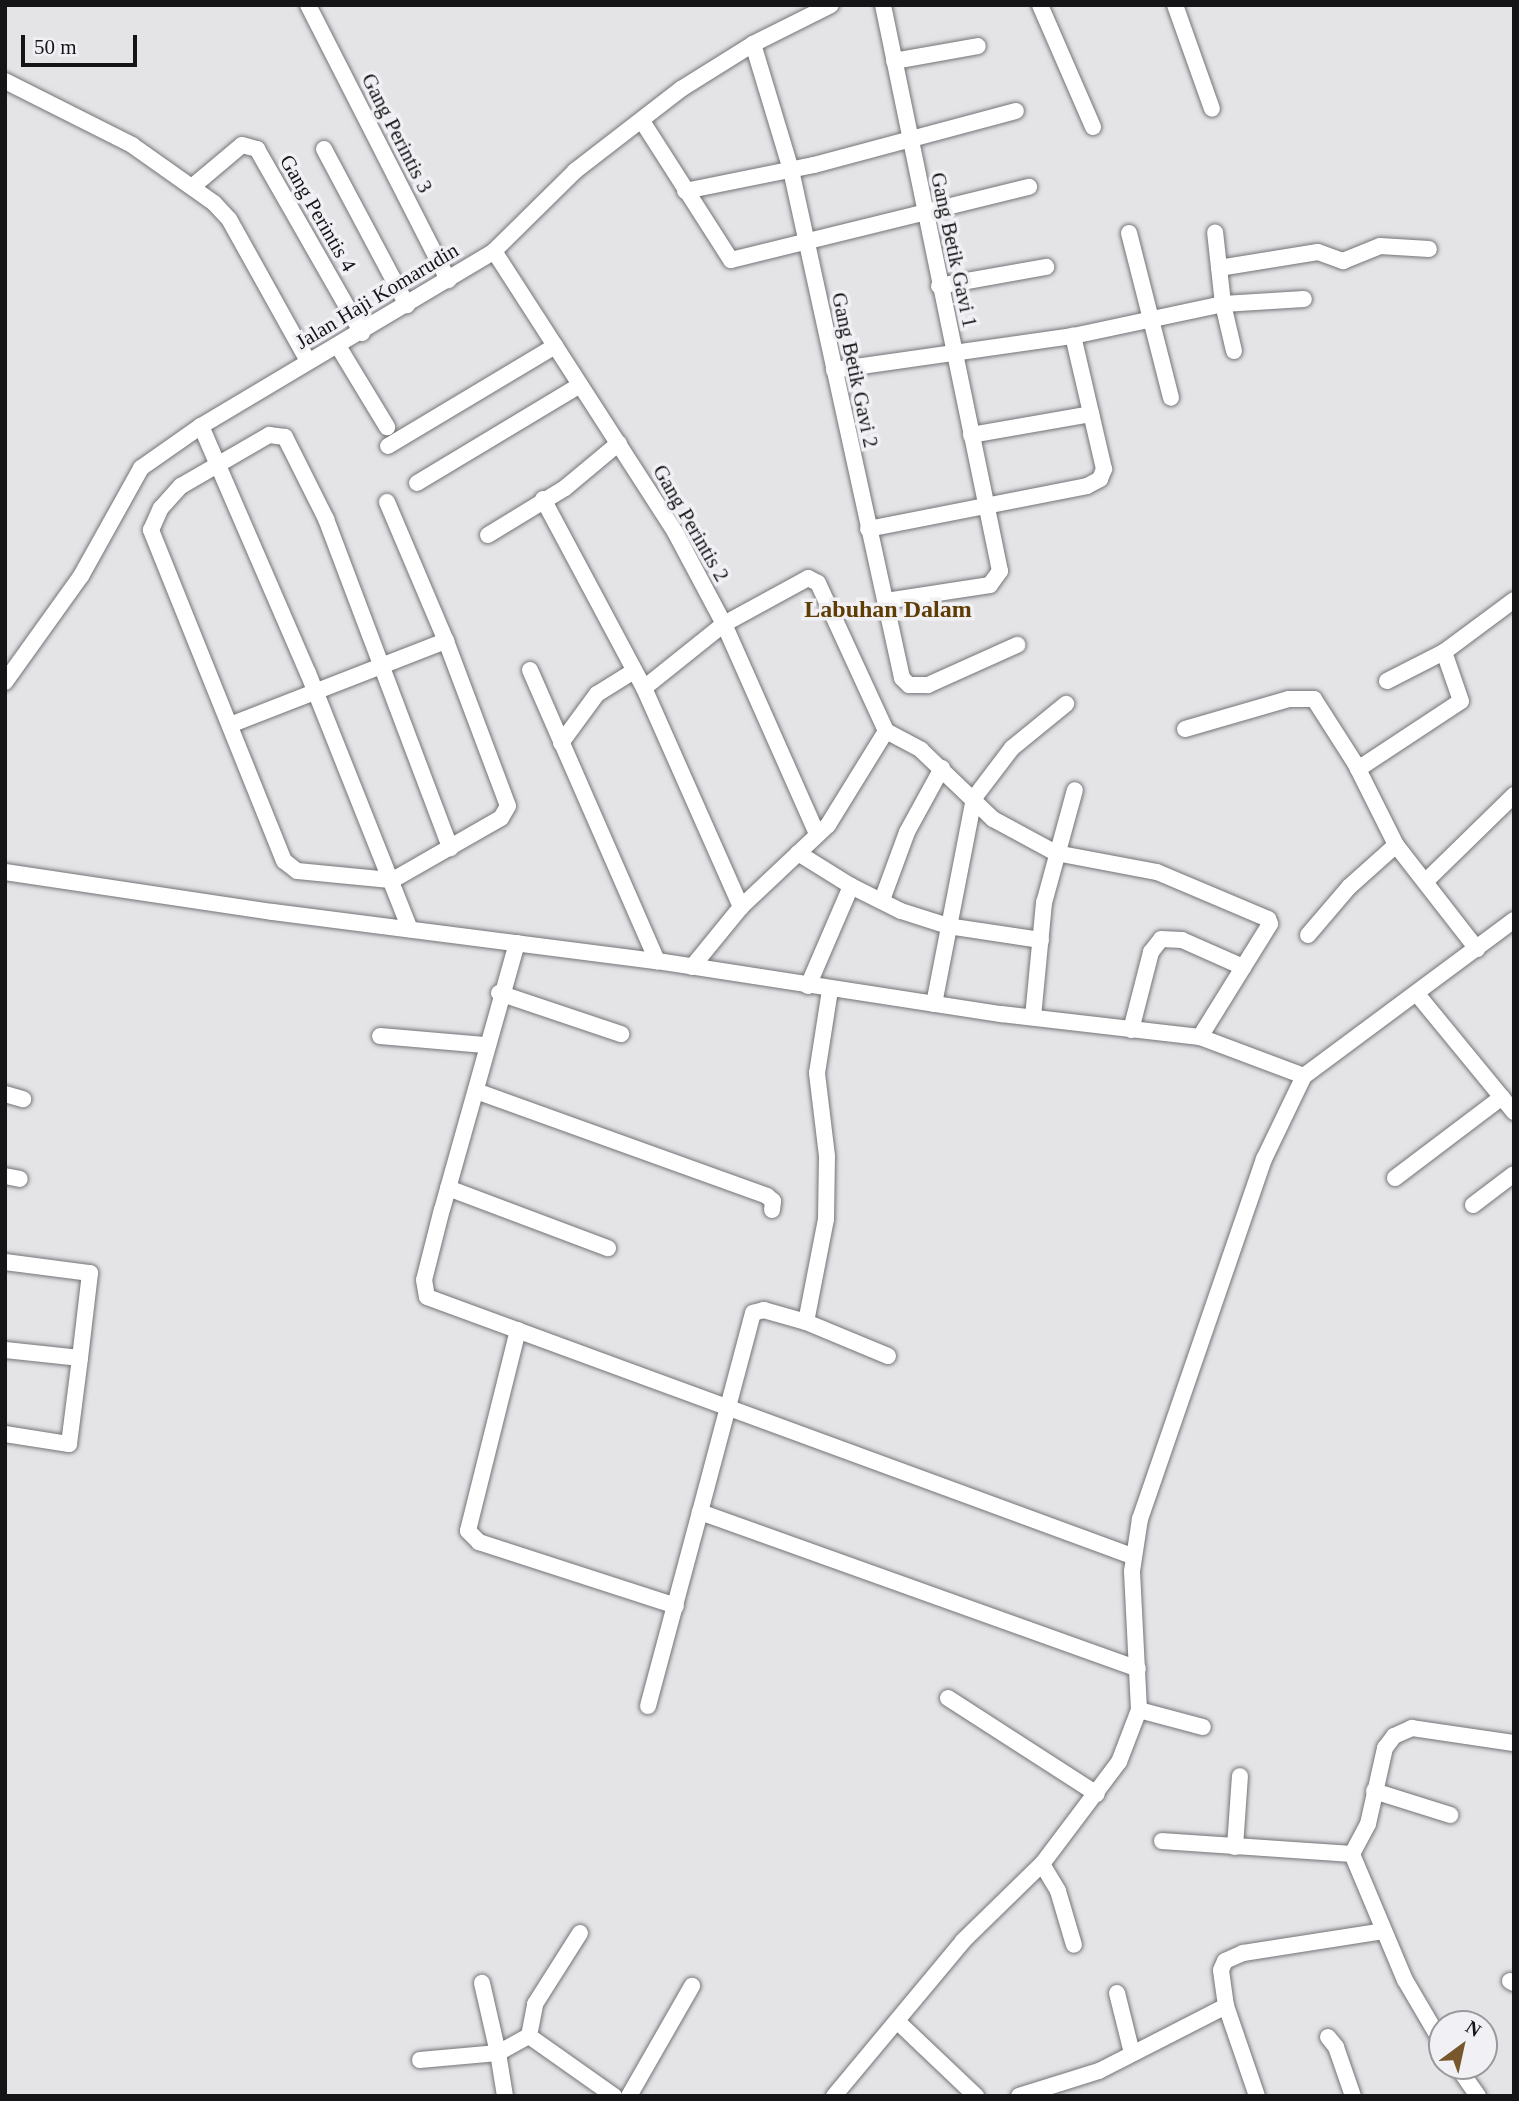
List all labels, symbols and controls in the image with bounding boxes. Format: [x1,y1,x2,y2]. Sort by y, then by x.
scale bar [24,21,140,65]
text: 50 m [34,35,77,59]
street label: Gang Perintis 3 [356,69,438,197]
street label: Gang Perintis 4 [274,150,362,276]
street label: Gang Betik Gavi 1 [925,170,983,330]
street label: Jalan Haji Komarudin [291,237,463,355]
street label: Gang Betik Gavi 2 [826,290,884,450]
street label: Gang Perintis 2 [647,460,735,586]
district label: Labuhan Dalam [804,596,972,624]
north arrow [1428,2010,1498,2080]
text: N [1462,2016,1485,2041]

